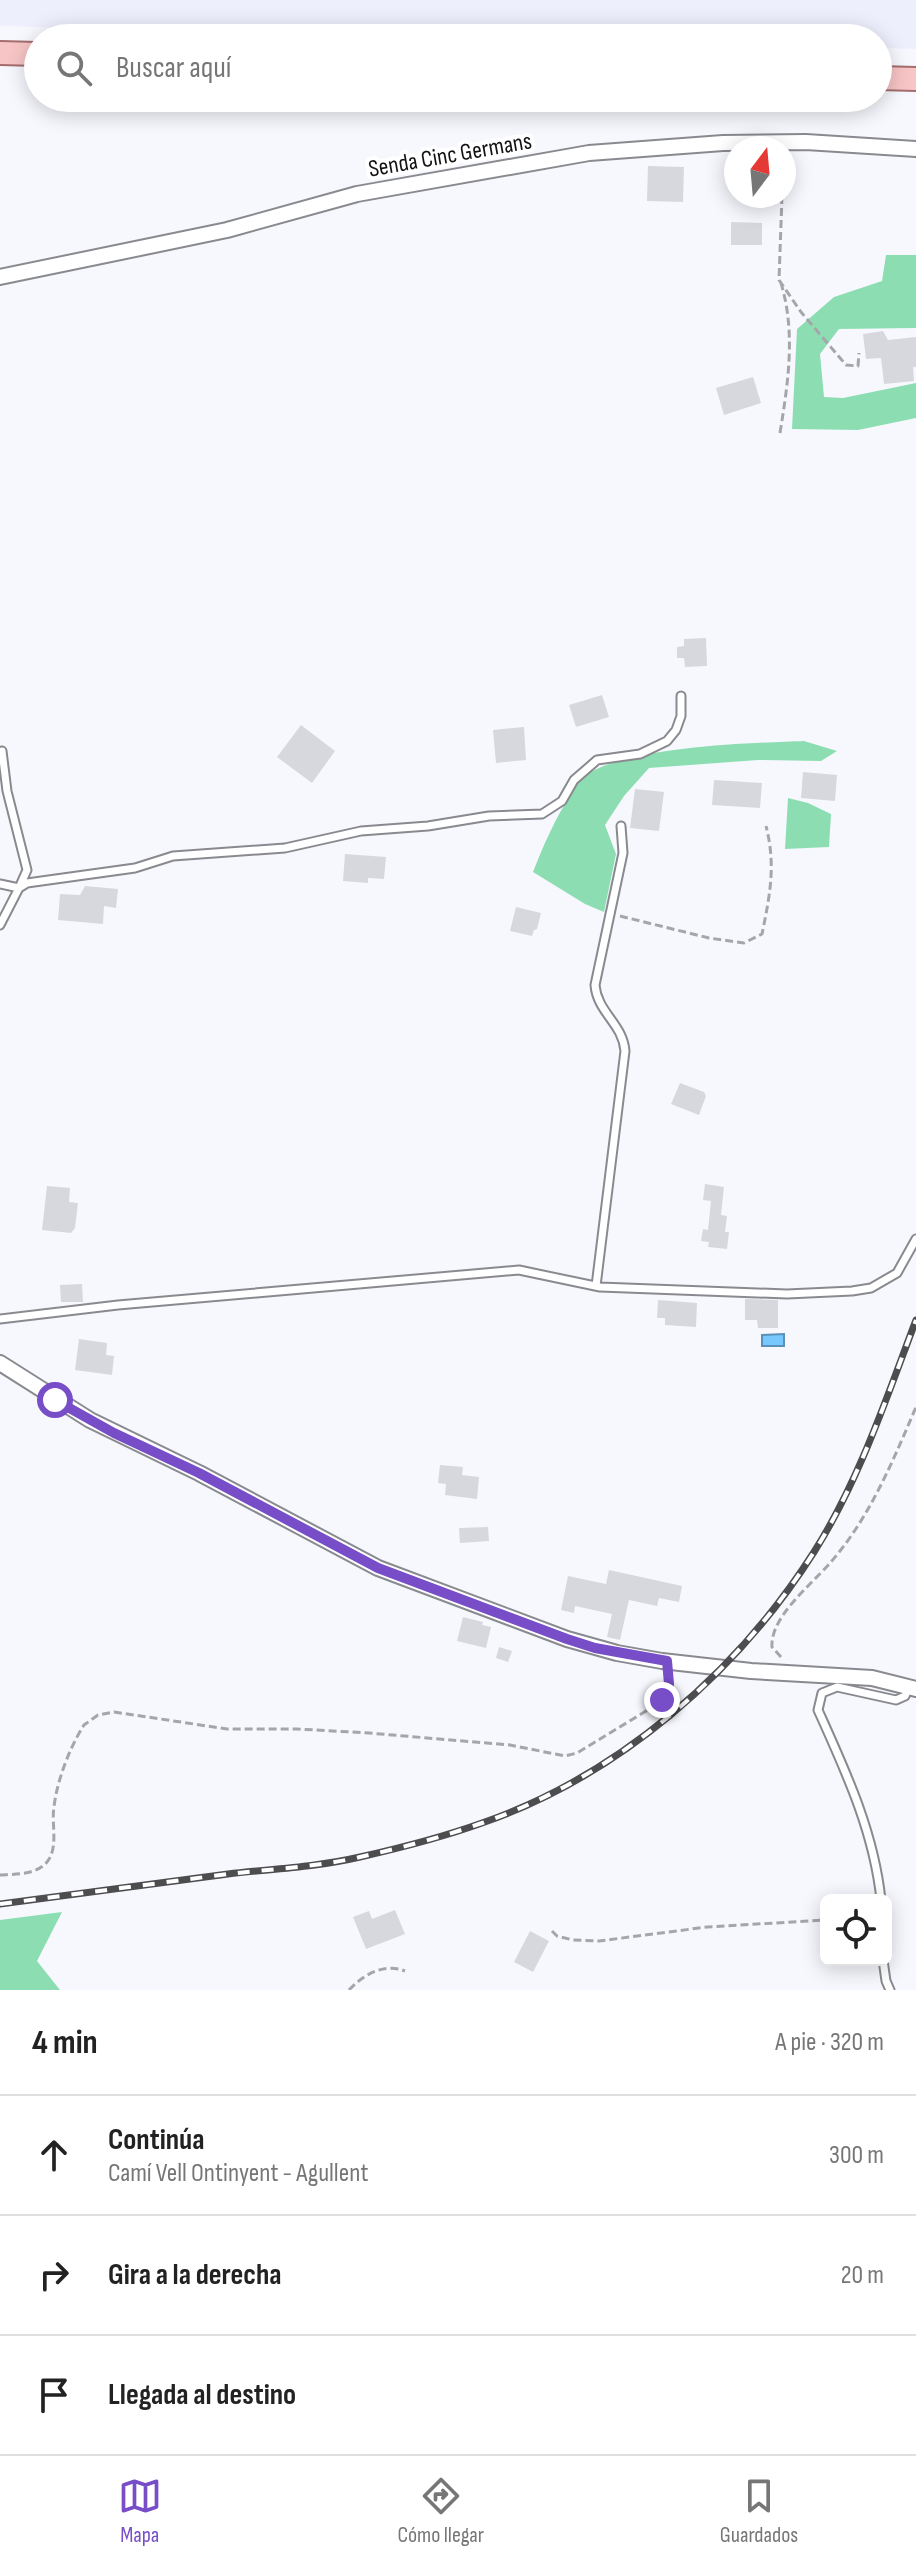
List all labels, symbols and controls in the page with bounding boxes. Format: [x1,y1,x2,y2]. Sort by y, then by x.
search box [24,24,892,112]
icon: search [52,46,96,90]
text: Buscar aquí [116,50,231,86]
street label: Senda Cinc Germans [366,126,534,184]
north arrow [724,136,796,208]
route start [37,1382,73,1418]
route end [644,1682,680,1718]
map controls [820,1894,892,1966]
button: locate [820,1894,892,1966]
text: 4 min [32,2022,98,2063]
text: A pie · 320 m [775,2027,884,2058]
text: Continúa [108,2122,204,2158]
icon: ahead [32,2133,76,2177]
text: 300 m [829,2140,884,2171]
text: Camí Vell Ontinyent - Agullent [108,2158,368,2189]
icon: right [32,2253,76,2297]
text: Gira a la derecha [108,2257,282,2293]
text: 20 m [841,2260,884,2291]
icon: arrive [32,2373,76,2417]
text: Llegada al destino [108,2377,296,2413]
tab: Mapa [118,2474,162,2549]
tab: Cómo llegar [397,2474,484,2549]
tab: Guardados [720,2474,798,2549]

